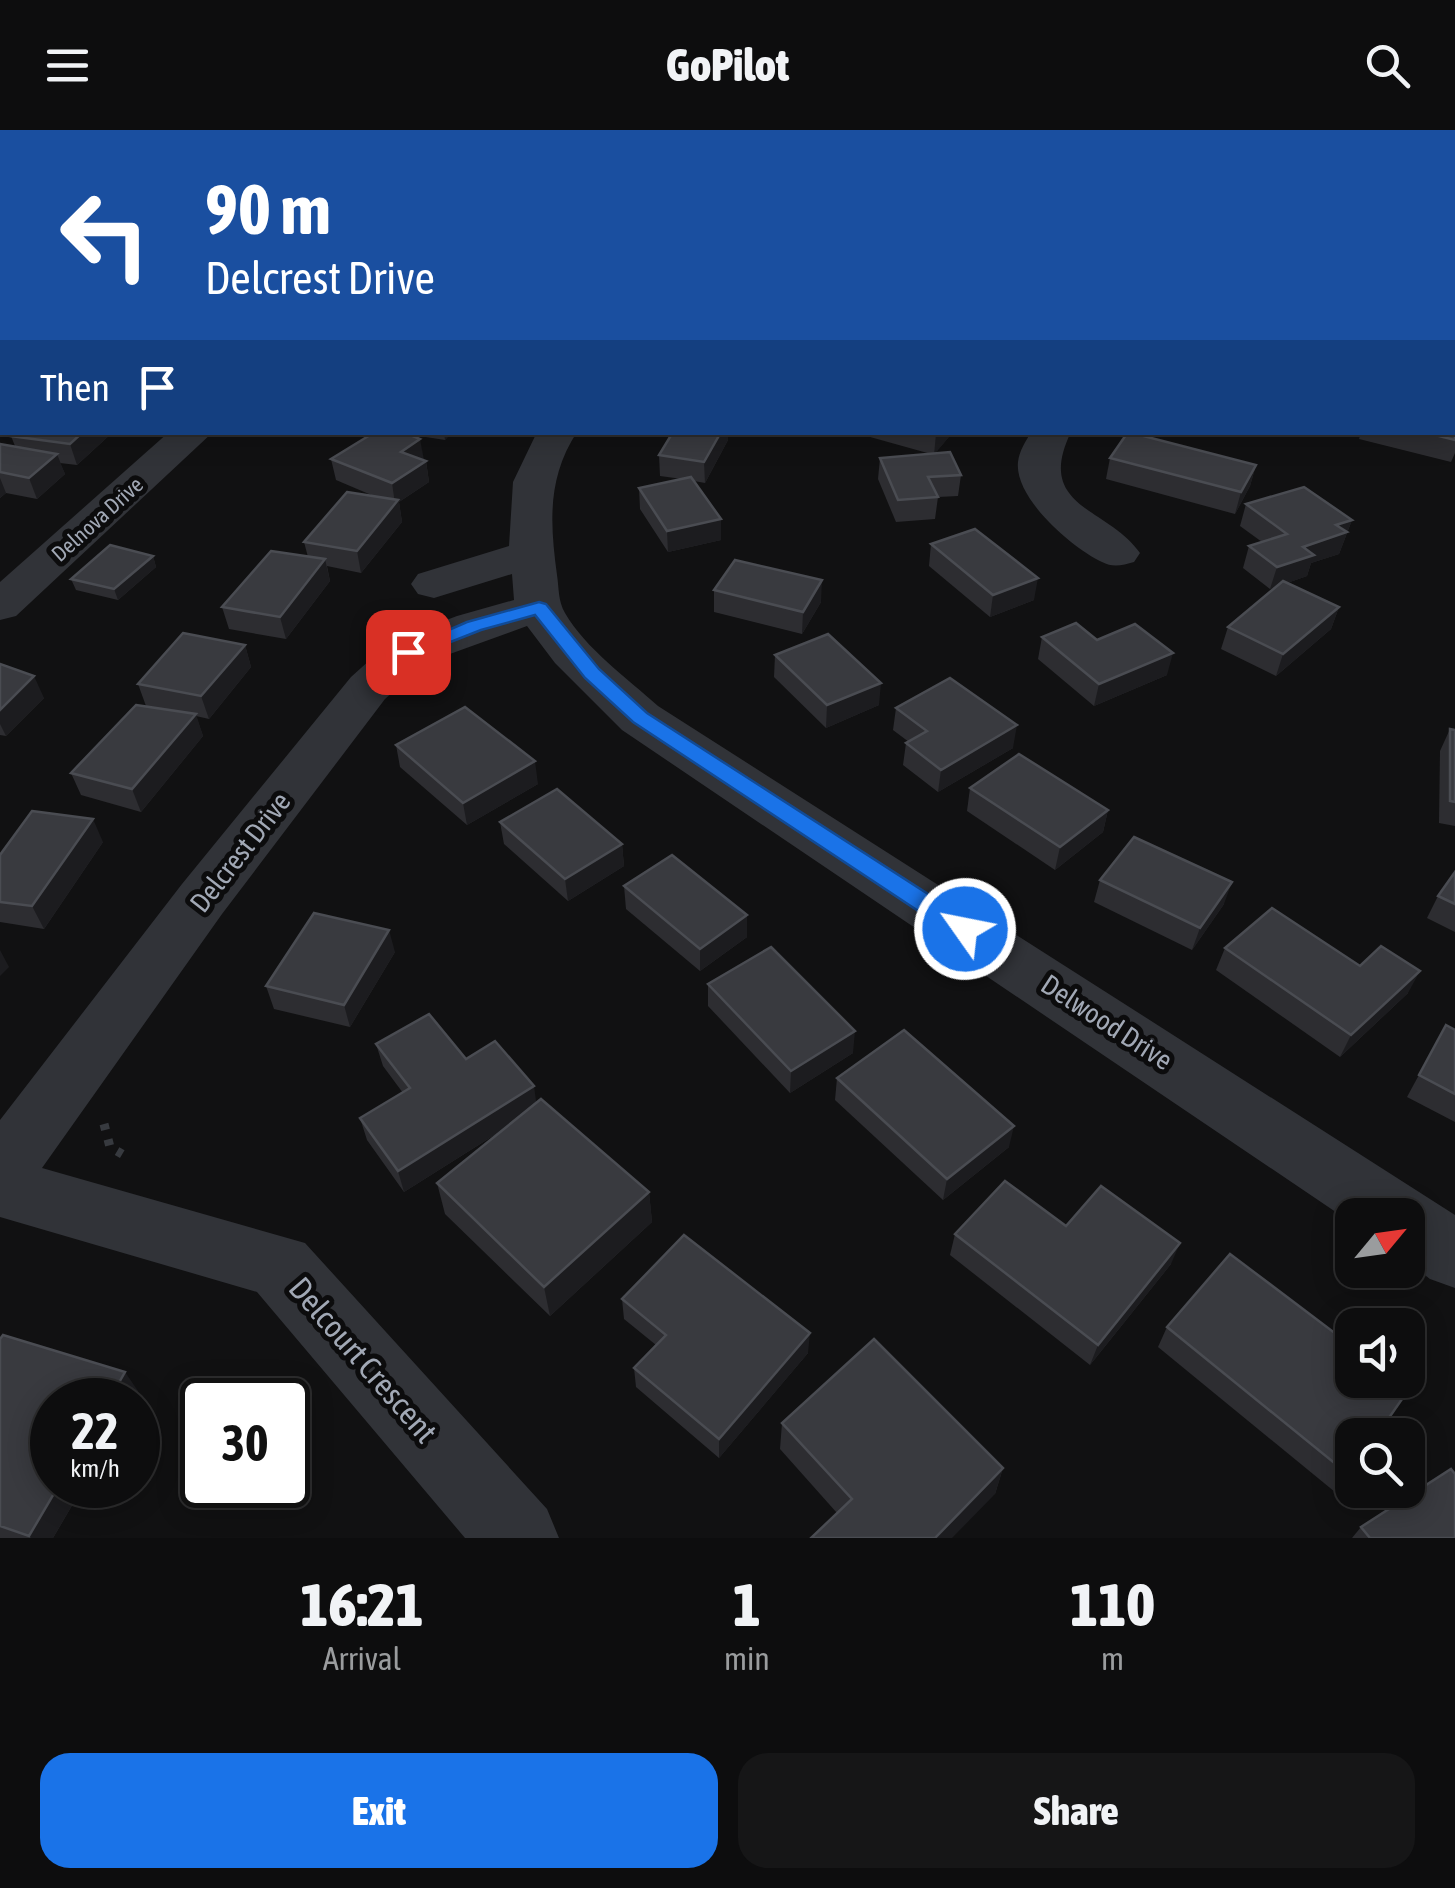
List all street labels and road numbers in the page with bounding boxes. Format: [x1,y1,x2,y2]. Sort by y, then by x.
street label: Delnova Drive [46,471,148,567]
street label: Delcrest Drive [183,786,297,918]
street label: Delwood Drive [1035,968,1179,1076]
street label: Delcourt Crescent [282,1270,445,1450]

